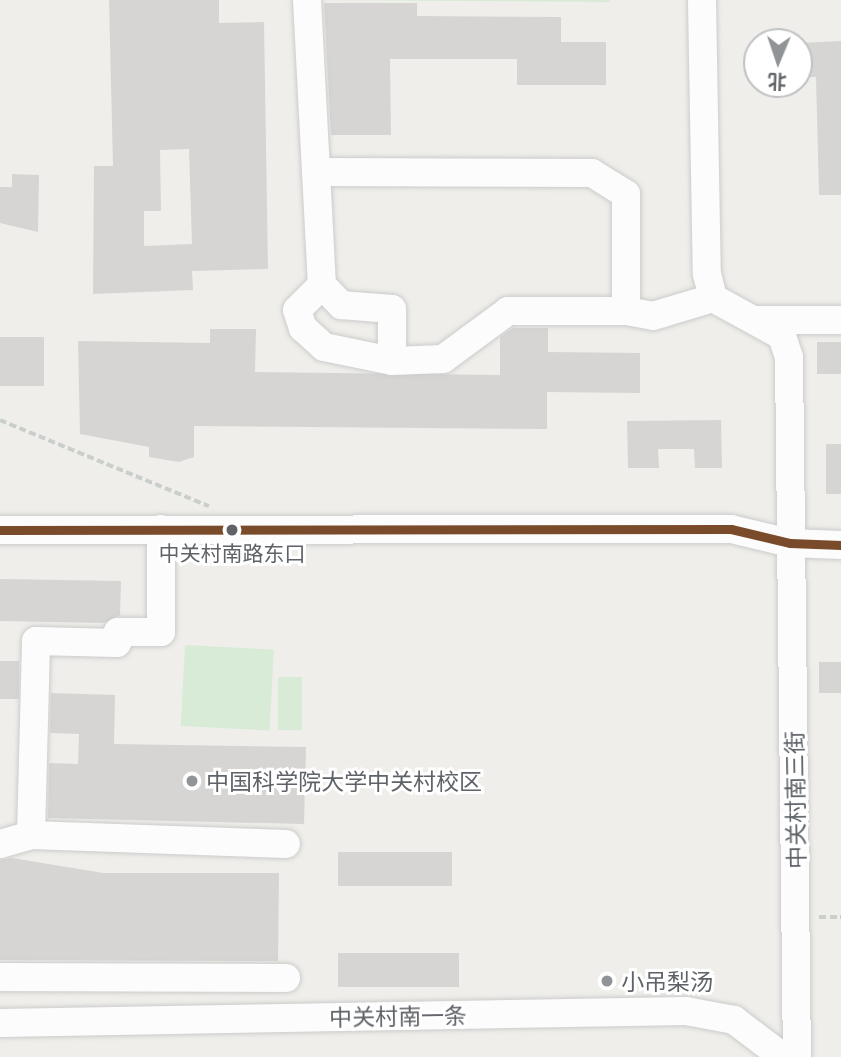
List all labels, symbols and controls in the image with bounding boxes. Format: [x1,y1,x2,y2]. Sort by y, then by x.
north arrow [743,28,813,98]
text: 北 [767,71,787,94]
marker: 中关村南路东口 [225,523,239,537]
place label: 中关村南路东口 [159,540,305,566]
street label: 中关村南三街 [780,731,810,869]
place label: 中国科学院大学中关村校区 [206,767,482,795]
marker: 中国科学院大学中关村校区 [184,773,200,789]
place label: 小吊梨汤 [621,967,713,995]
marker: 小吊梨汤 [599,973,615,989]
street label: 中关村南一条 [329,1001,467,1031]

